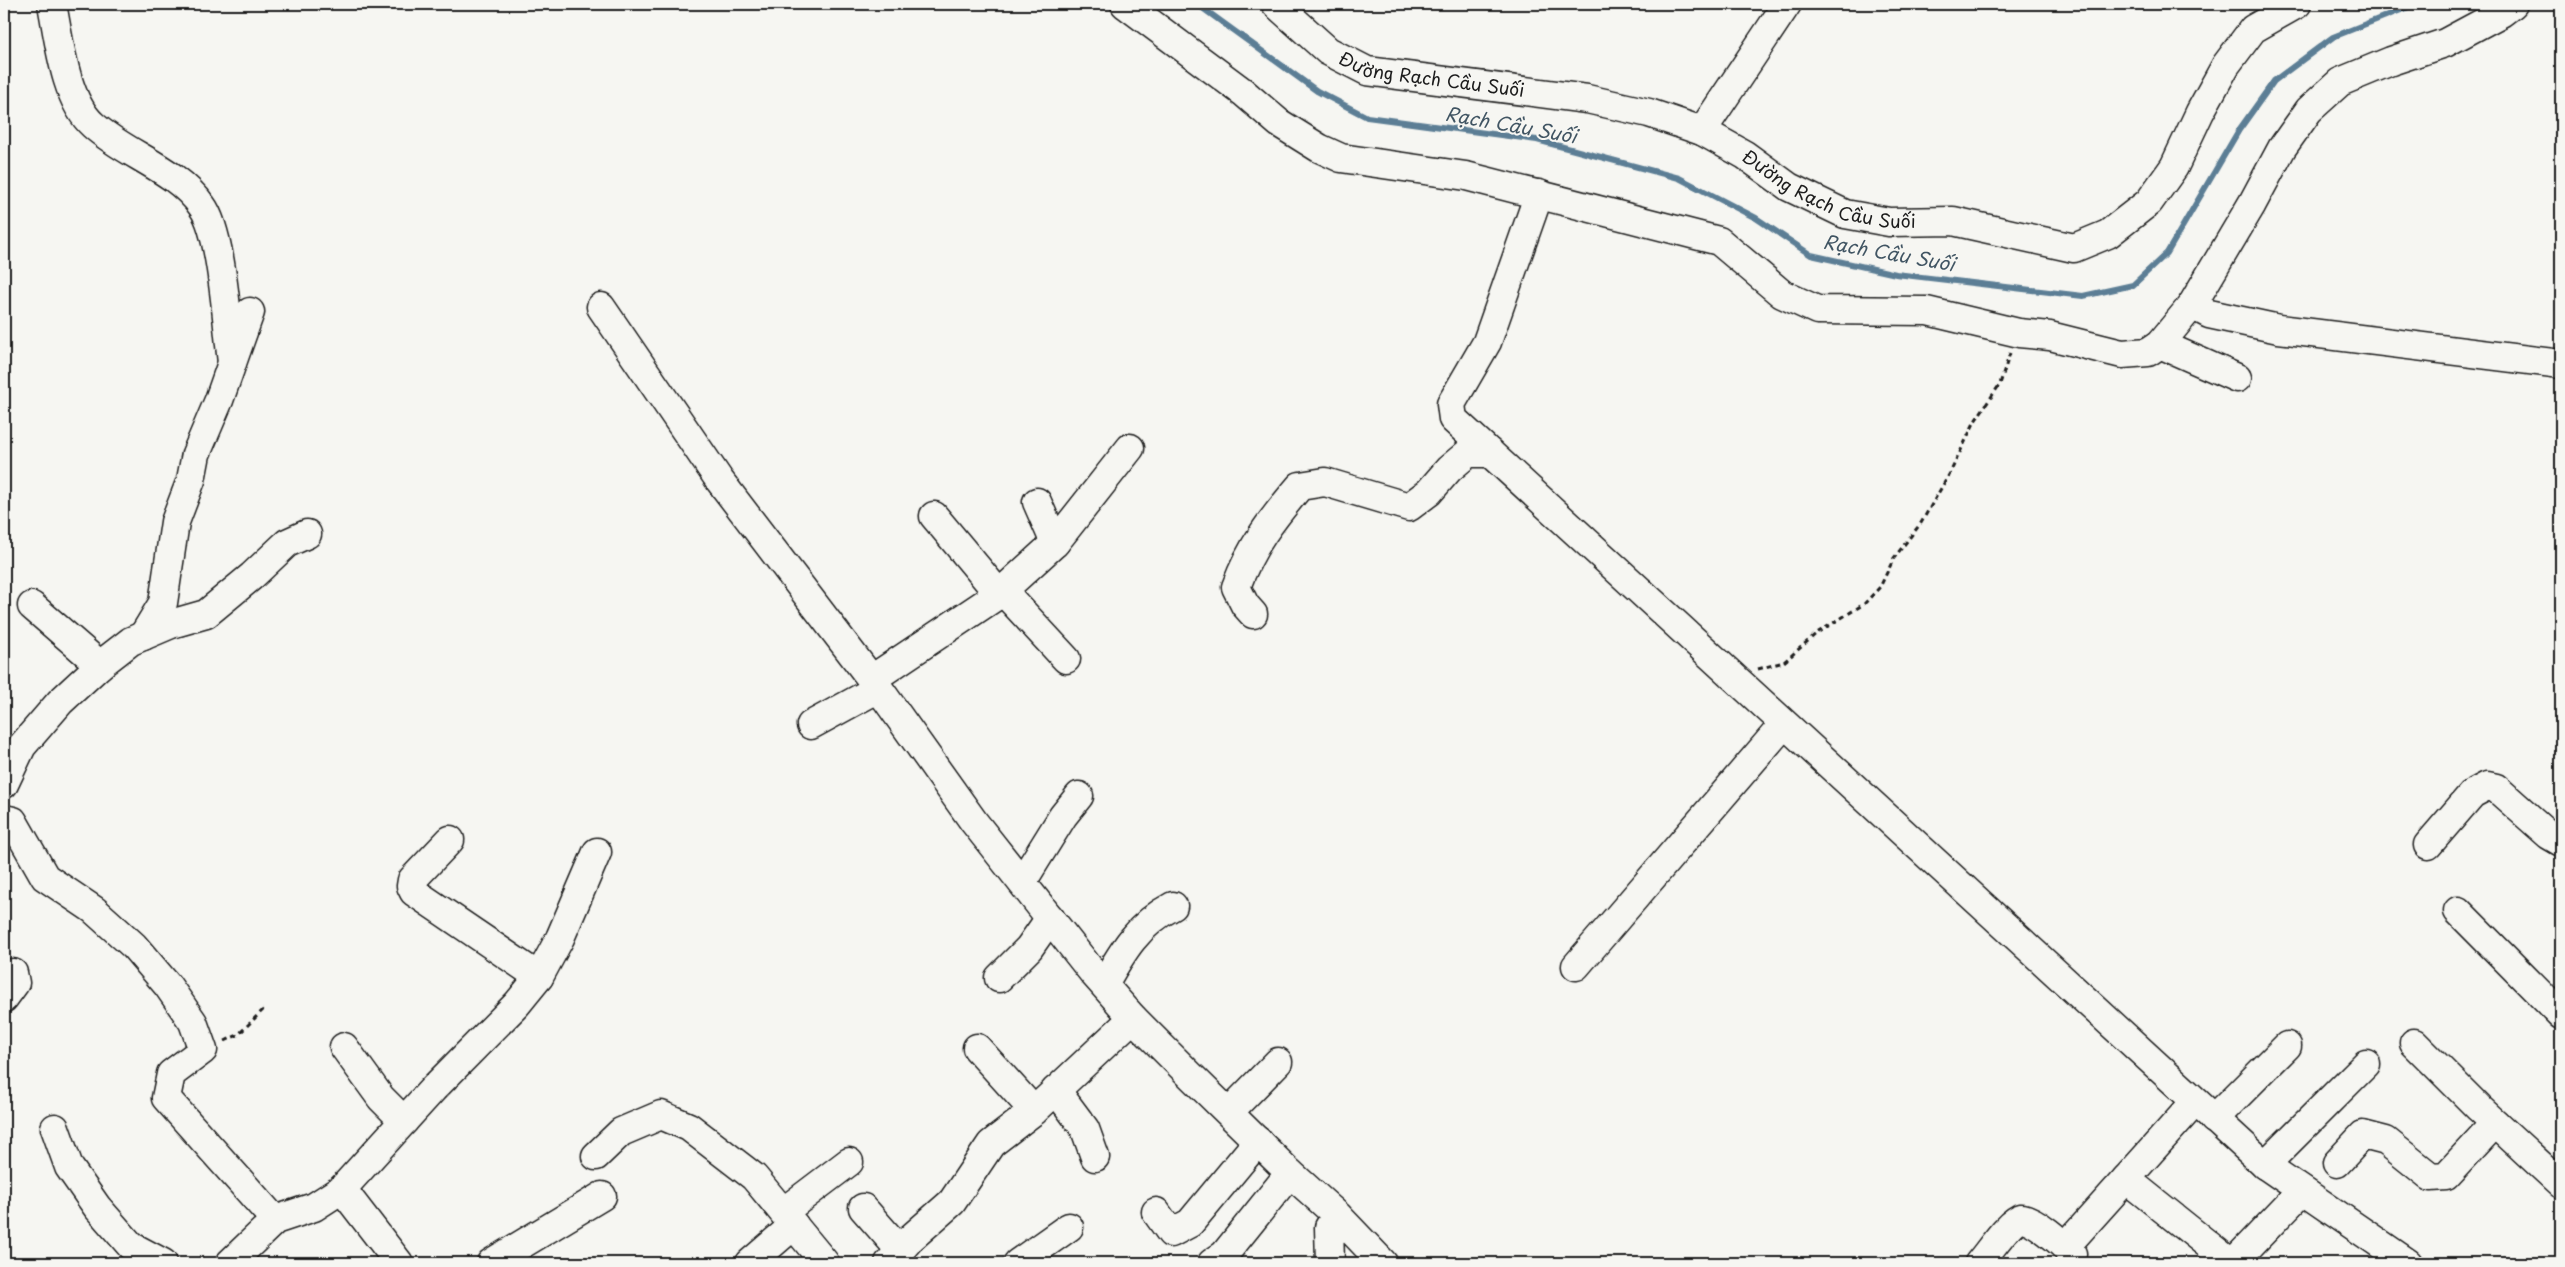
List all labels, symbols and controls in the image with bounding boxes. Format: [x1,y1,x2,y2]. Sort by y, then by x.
street label: Đường Rạch Cầu Suối [1335,44,1526,103]
water label: Rạch Cầu Suối [1443,99,1582,150]
street label: Đường Rạch Cầu Suối [1737,142,1916,234]
water label: Rạch Cầu Suối [1821,227,1960,278]

